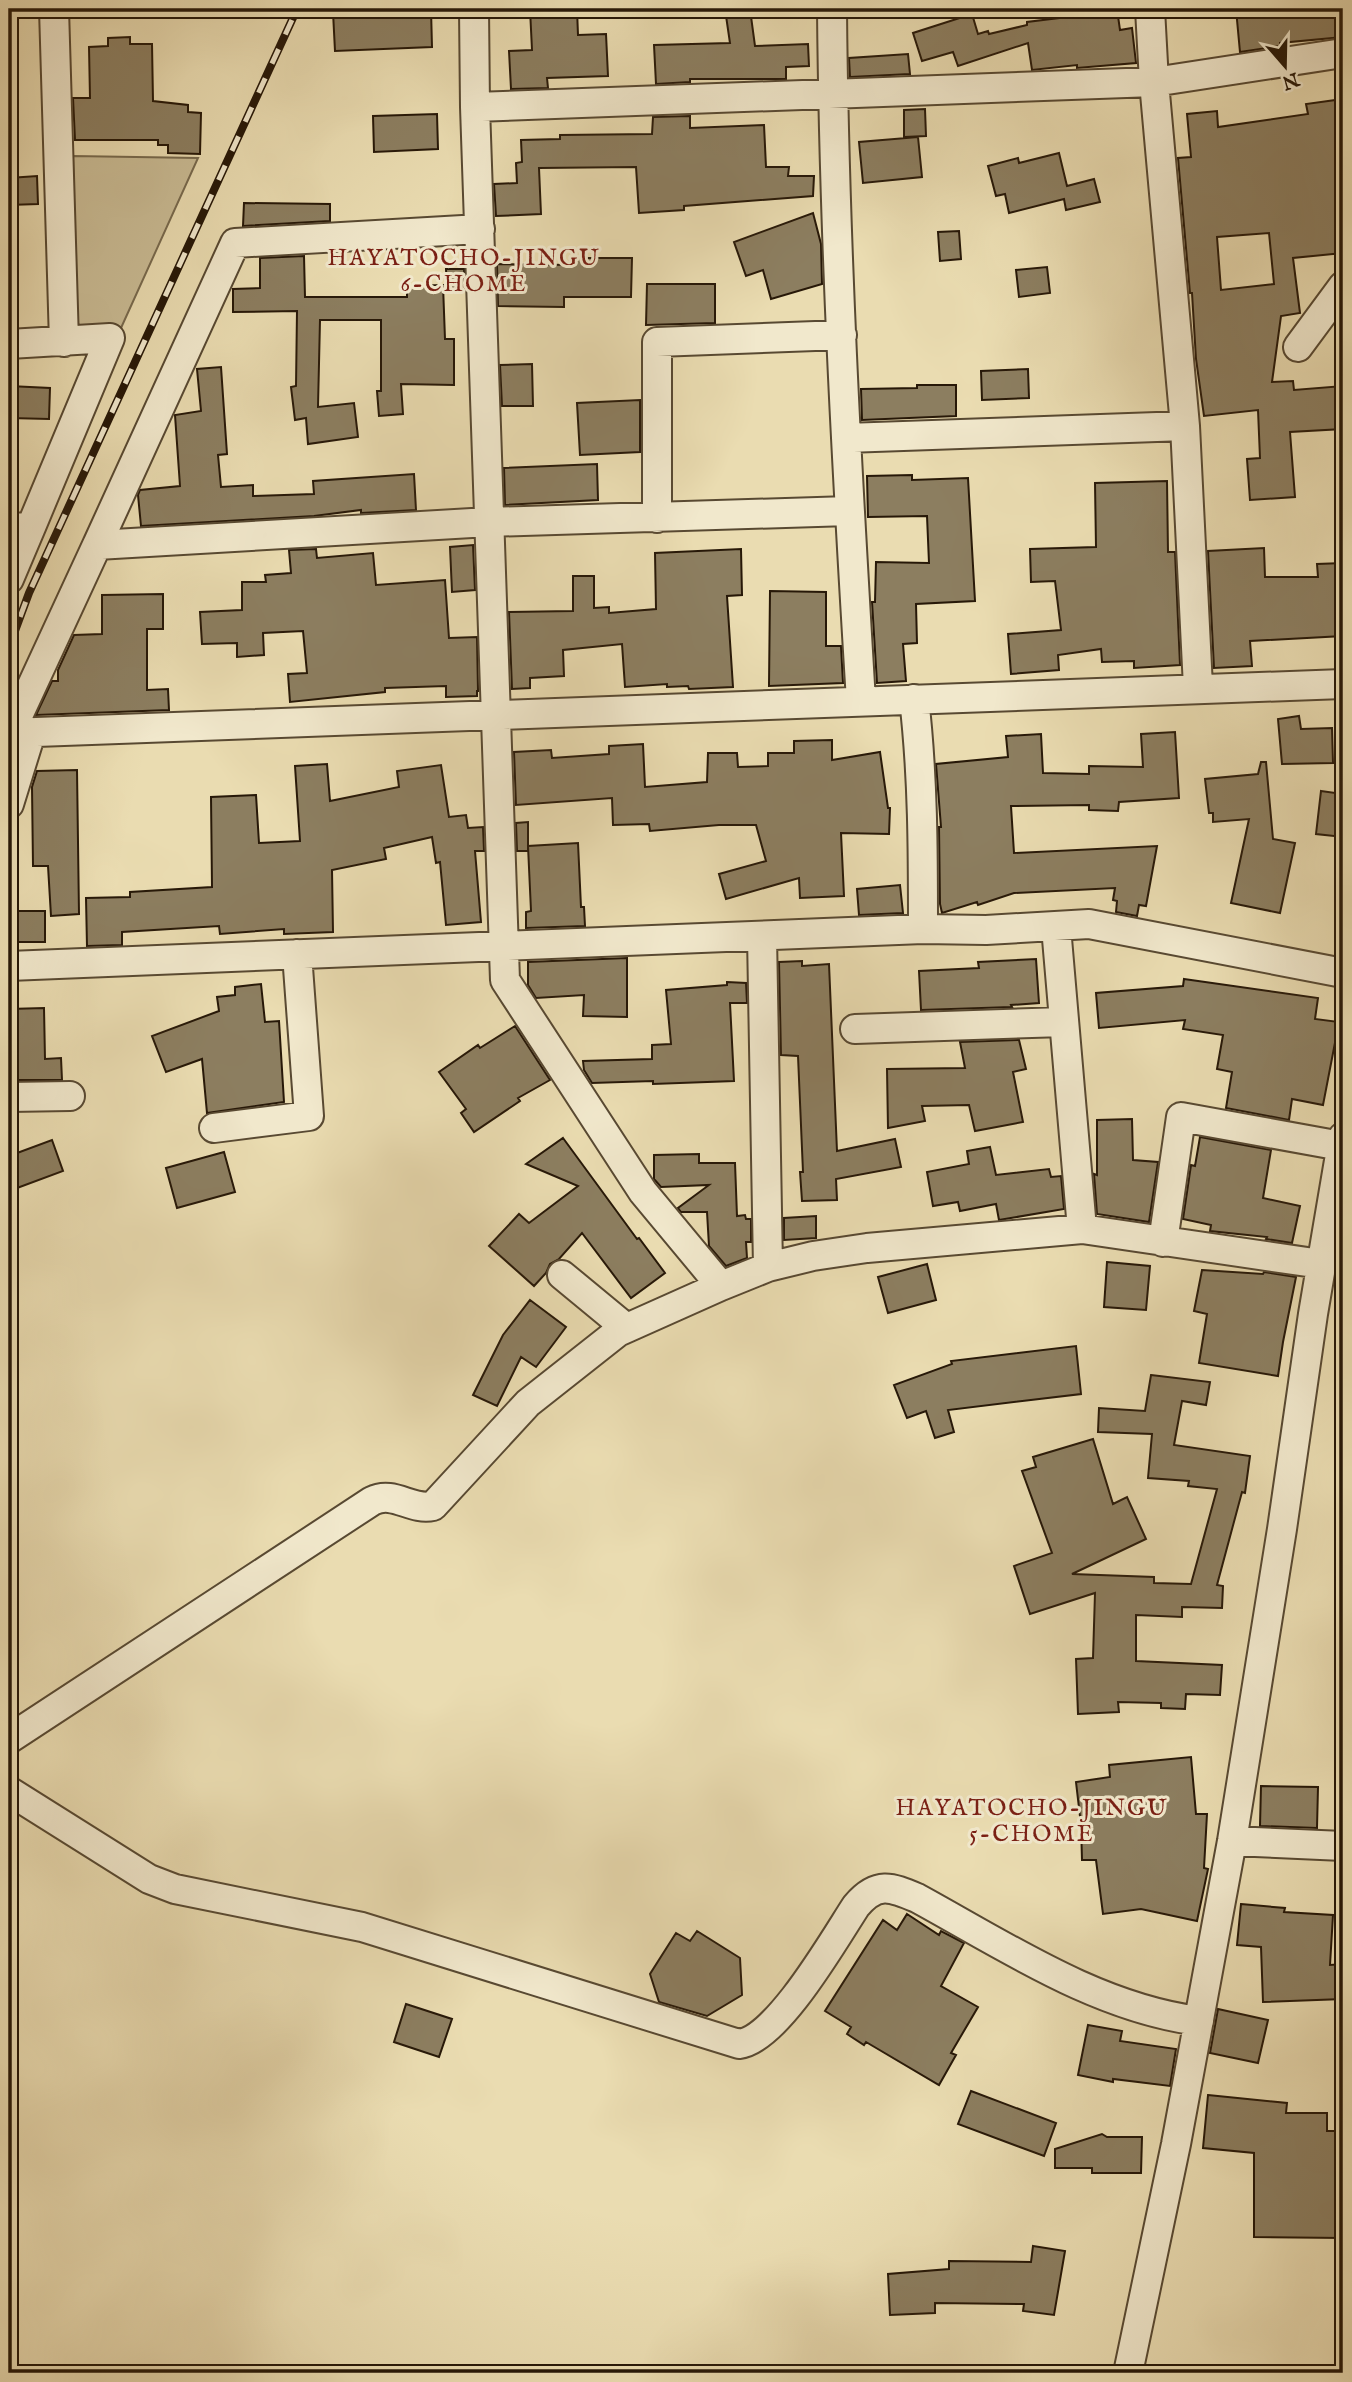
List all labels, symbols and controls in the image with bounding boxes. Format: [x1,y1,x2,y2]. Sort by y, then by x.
north arrow [1250,32,1320,102]
text: N [1278,66,1303,94]
district label: HAYATOCHO-JINGU 6-CHOME [327,244,601,299]
district label: HAYATOCHO-JINGU 5-CHOME [895,1794,1169,1849]

